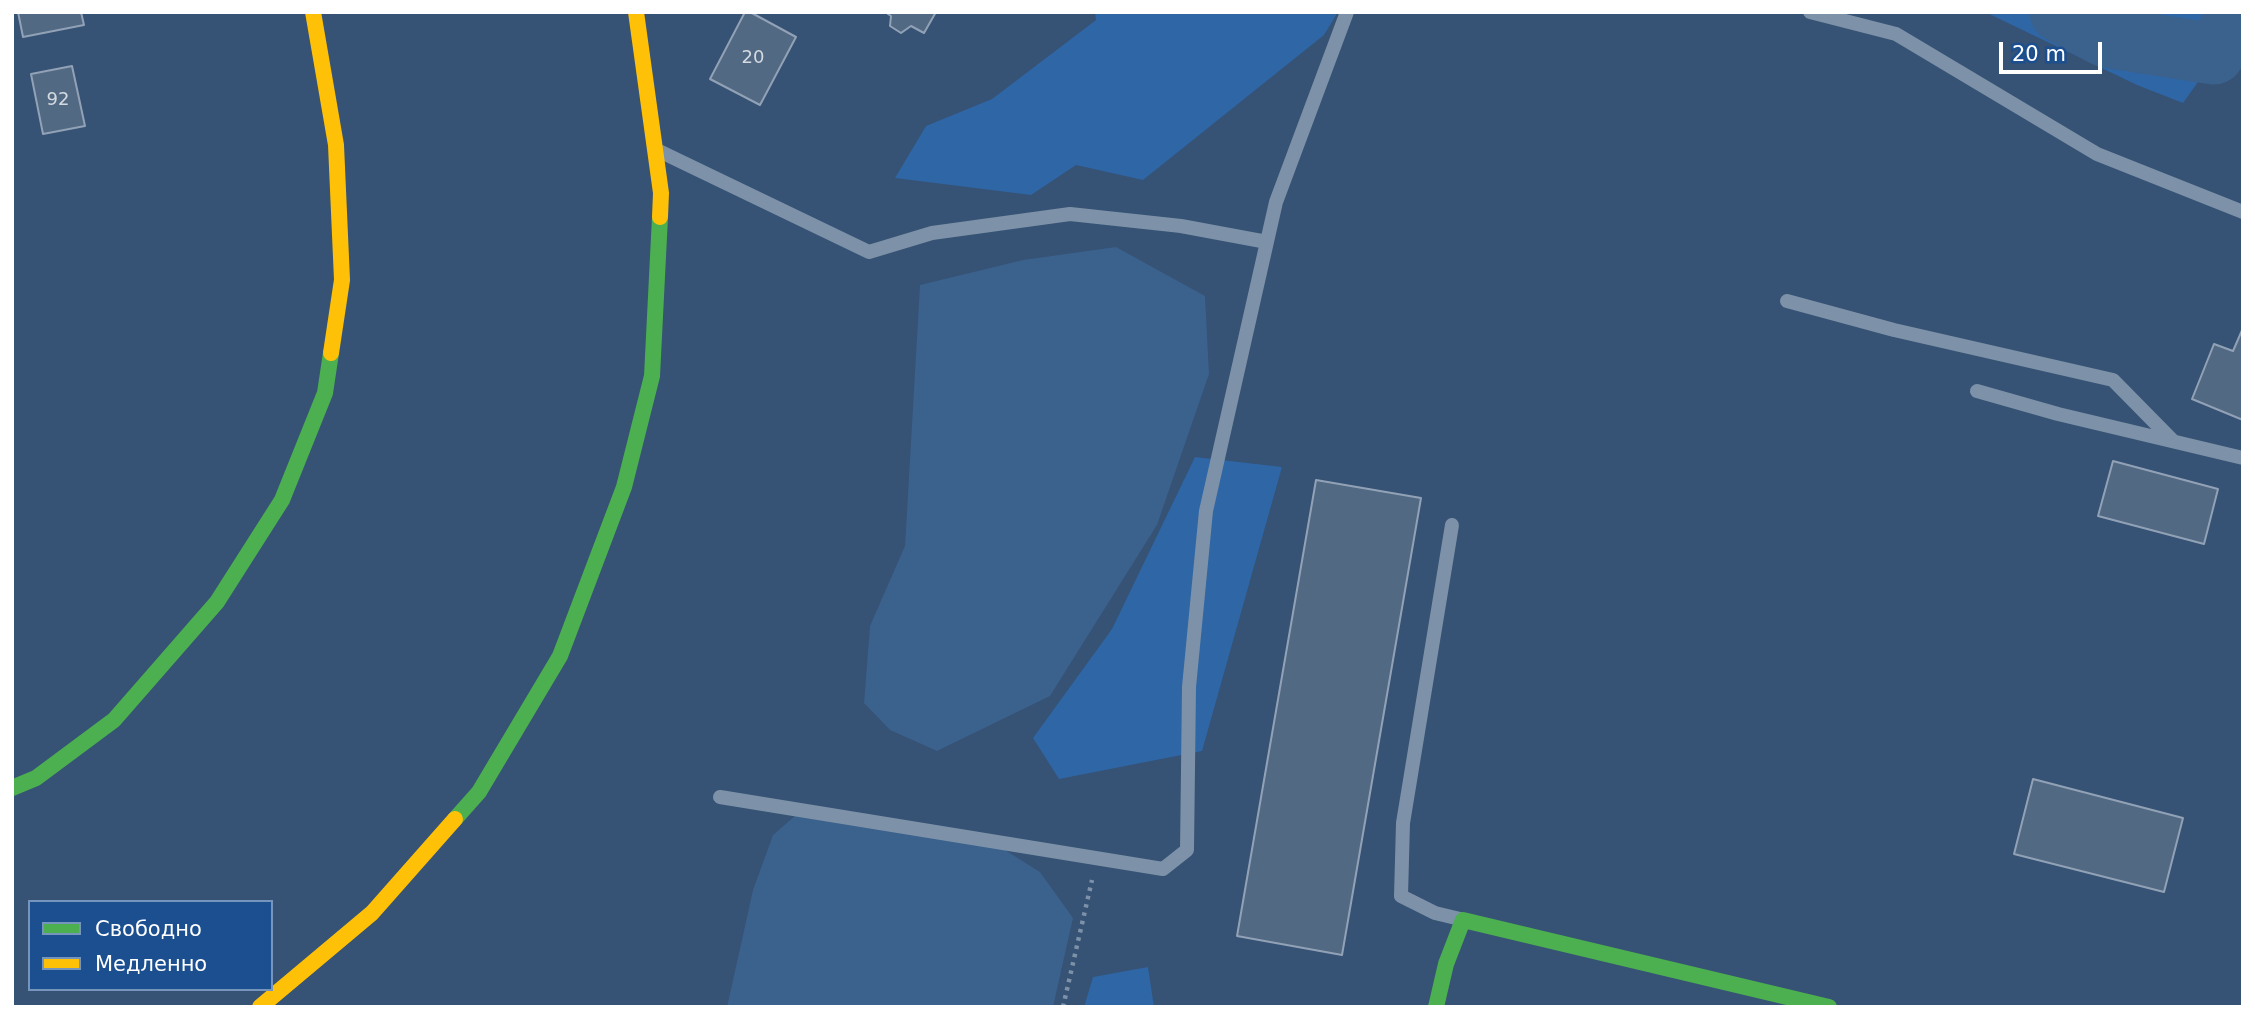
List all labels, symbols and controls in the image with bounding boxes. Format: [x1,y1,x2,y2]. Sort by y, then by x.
scale bar [2003,28,2106,72]
text: 20 m [2012,42,2066,66]
house number: 20 [742,47,764,69]
house number: 92 [47,89,69,111]
legend [28,900,273,991]
text: Свободно [95,917,202,941]
text: Медленно [95,952,207,976]

